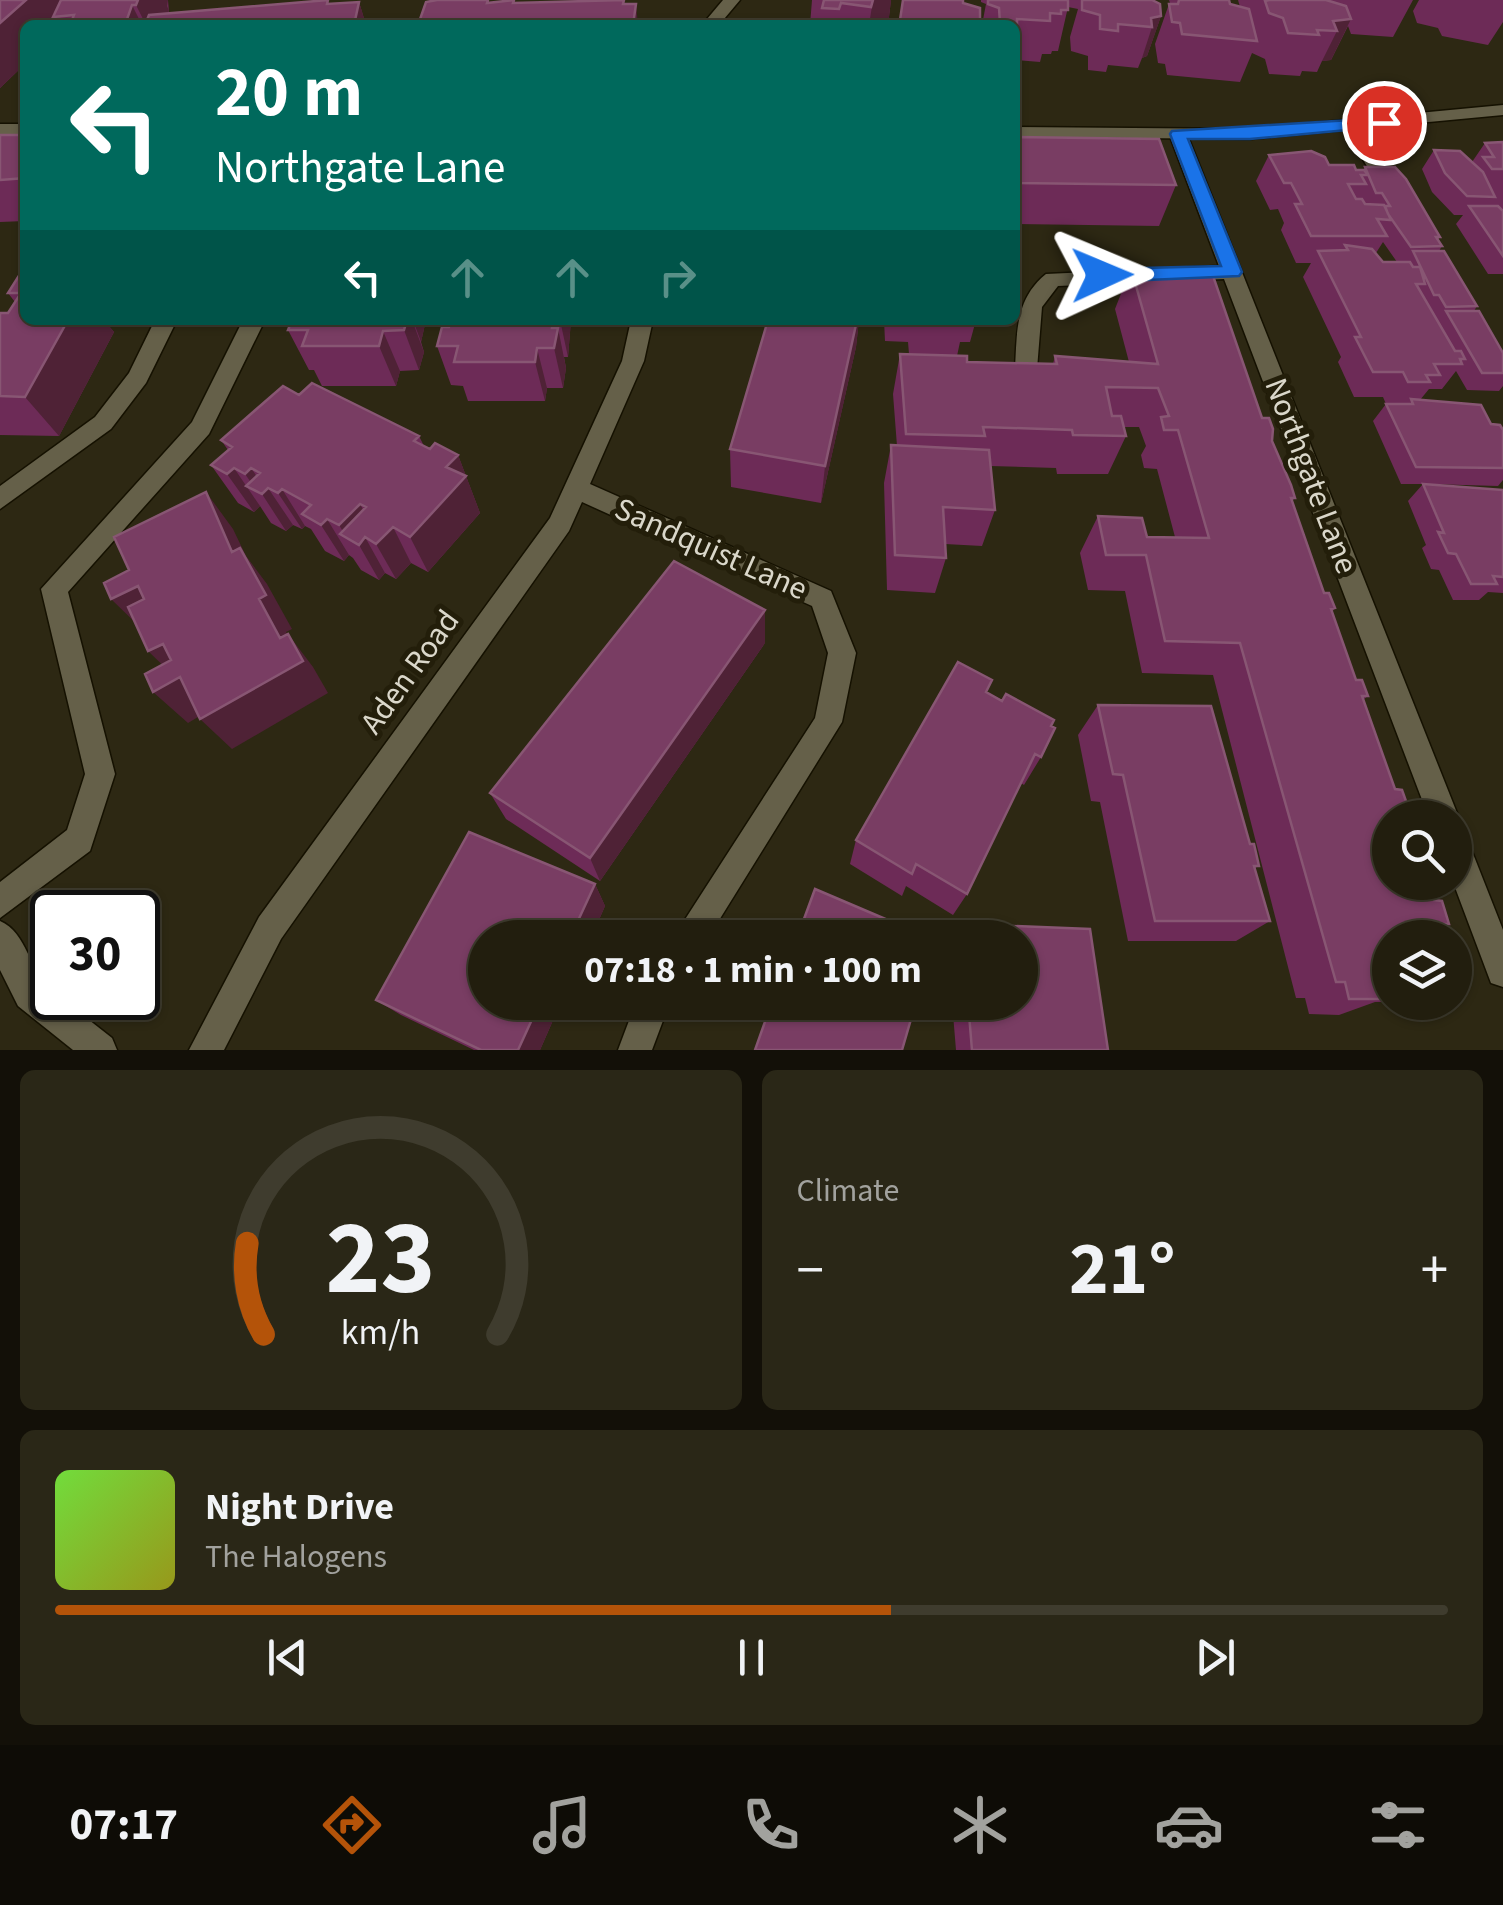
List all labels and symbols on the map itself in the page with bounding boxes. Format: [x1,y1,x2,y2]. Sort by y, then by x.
pin [1342,81,1427,166]
position arrow [1050,223,1154,327]
street label: Northgate Lane [1253,371,1369,581]
street label: Sandquist Lane [607,486,815,612]
street label: Aden Road [349,600,471,744]
speed limit sign: 30 [30,890,160,1020]

